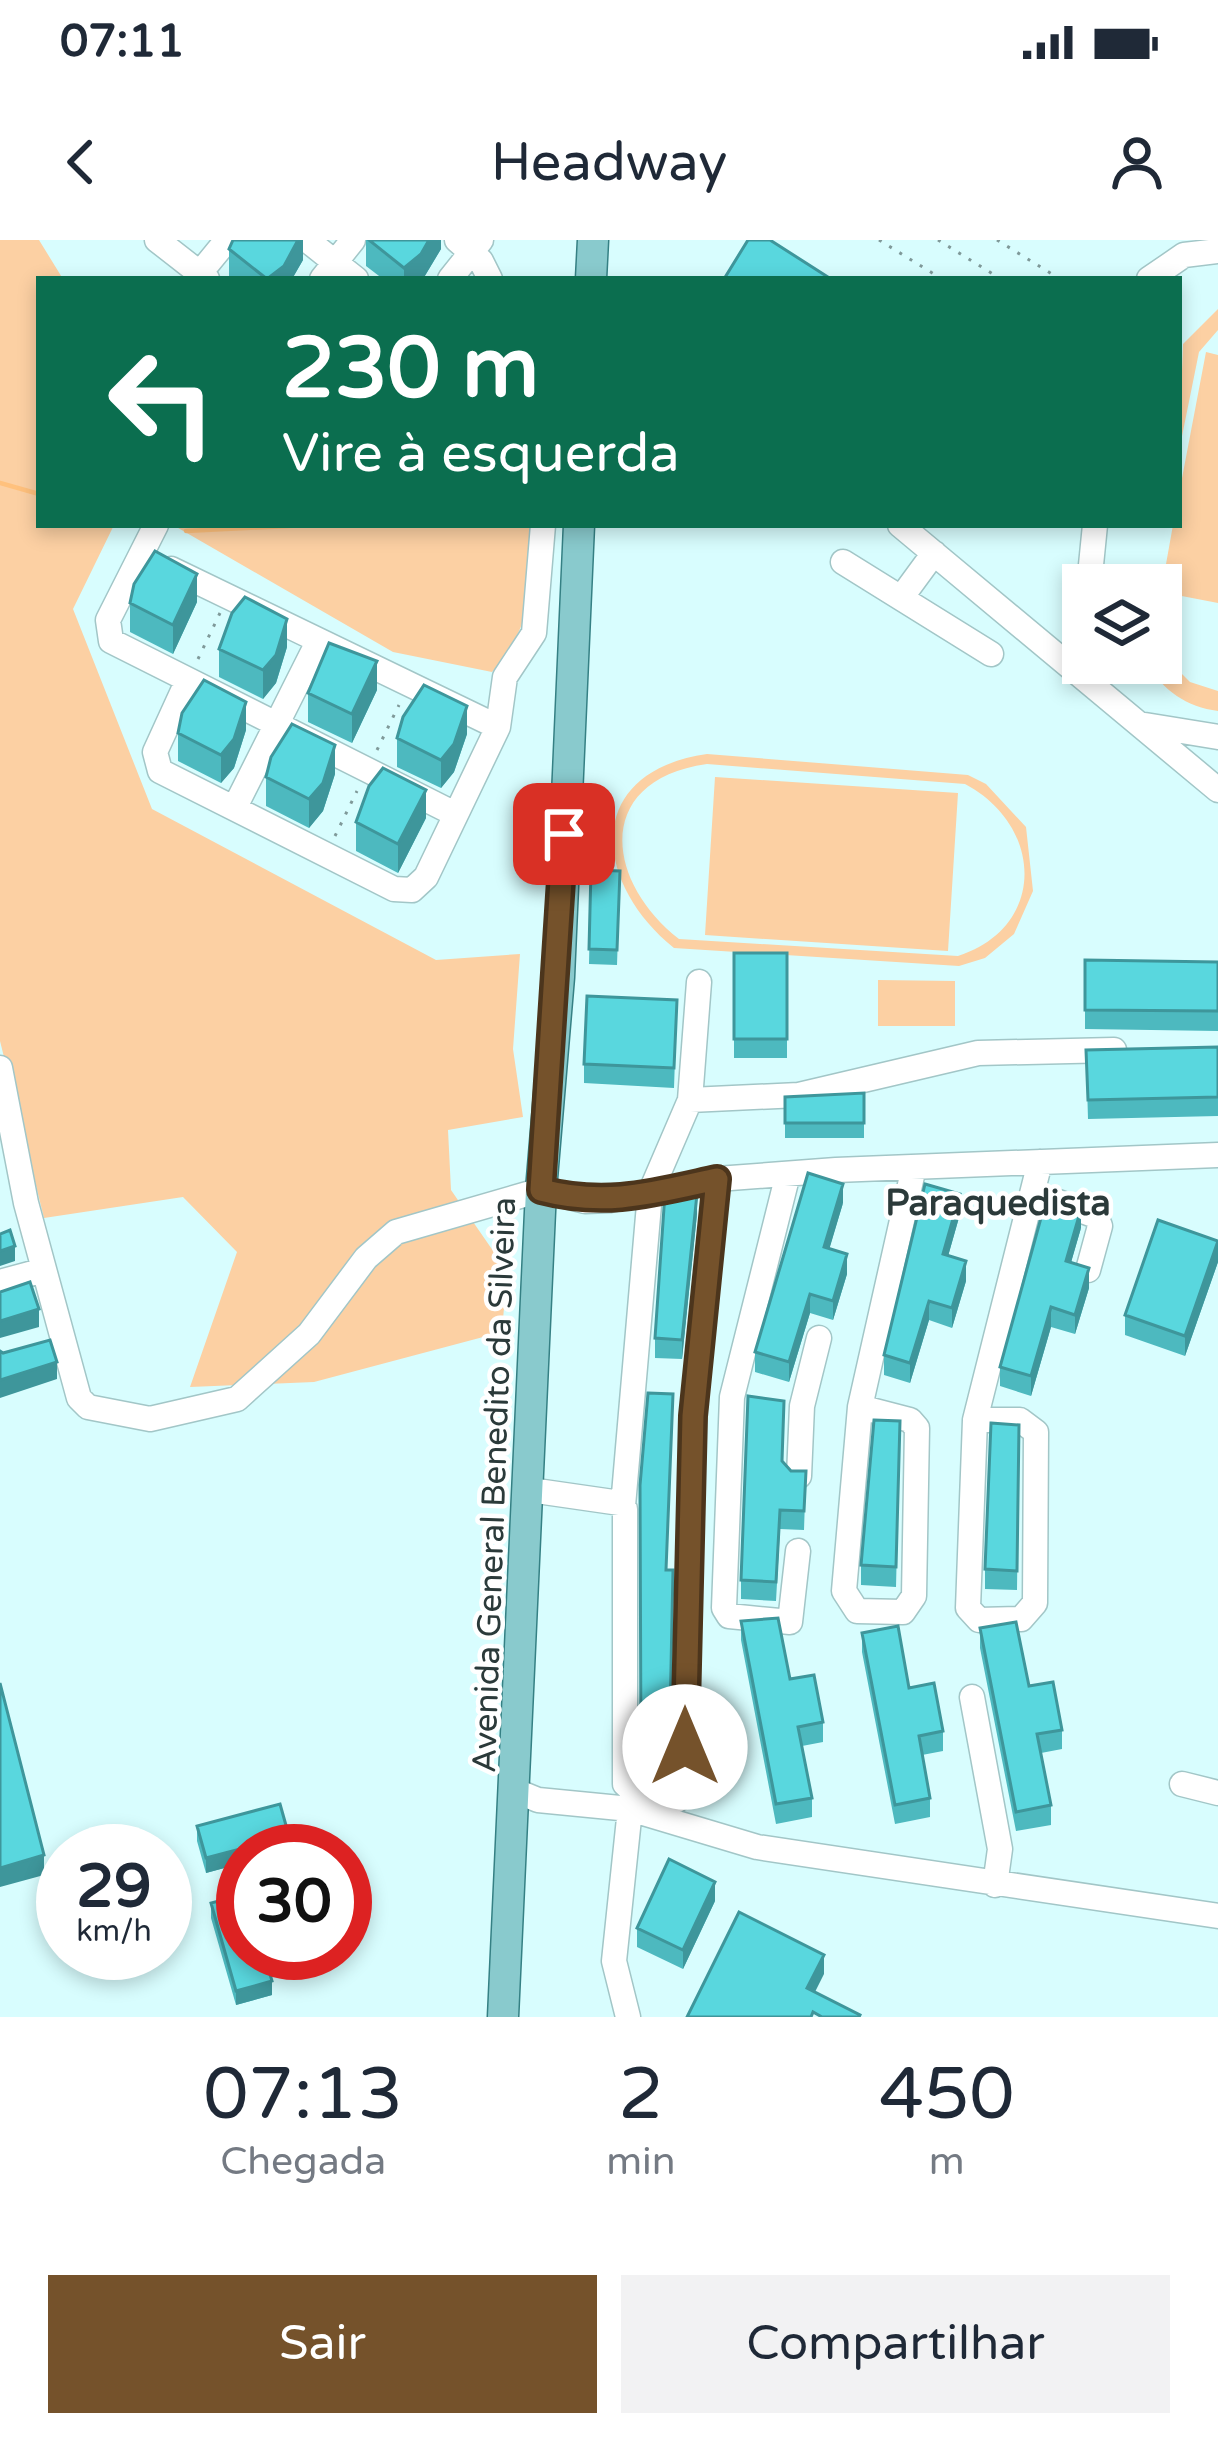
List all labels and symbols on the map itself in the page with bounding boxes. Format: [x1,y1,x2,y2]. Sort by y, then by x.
pin [513,783,615,885]
district label: Paraquedista [885,1182,1111,1225]
street label: Avenida General Benedito da Silveira [465,1197,524,1774]
position arrow [622,1684,748,1810]
speed limit sign: 30 [216,1824,372,1980]

